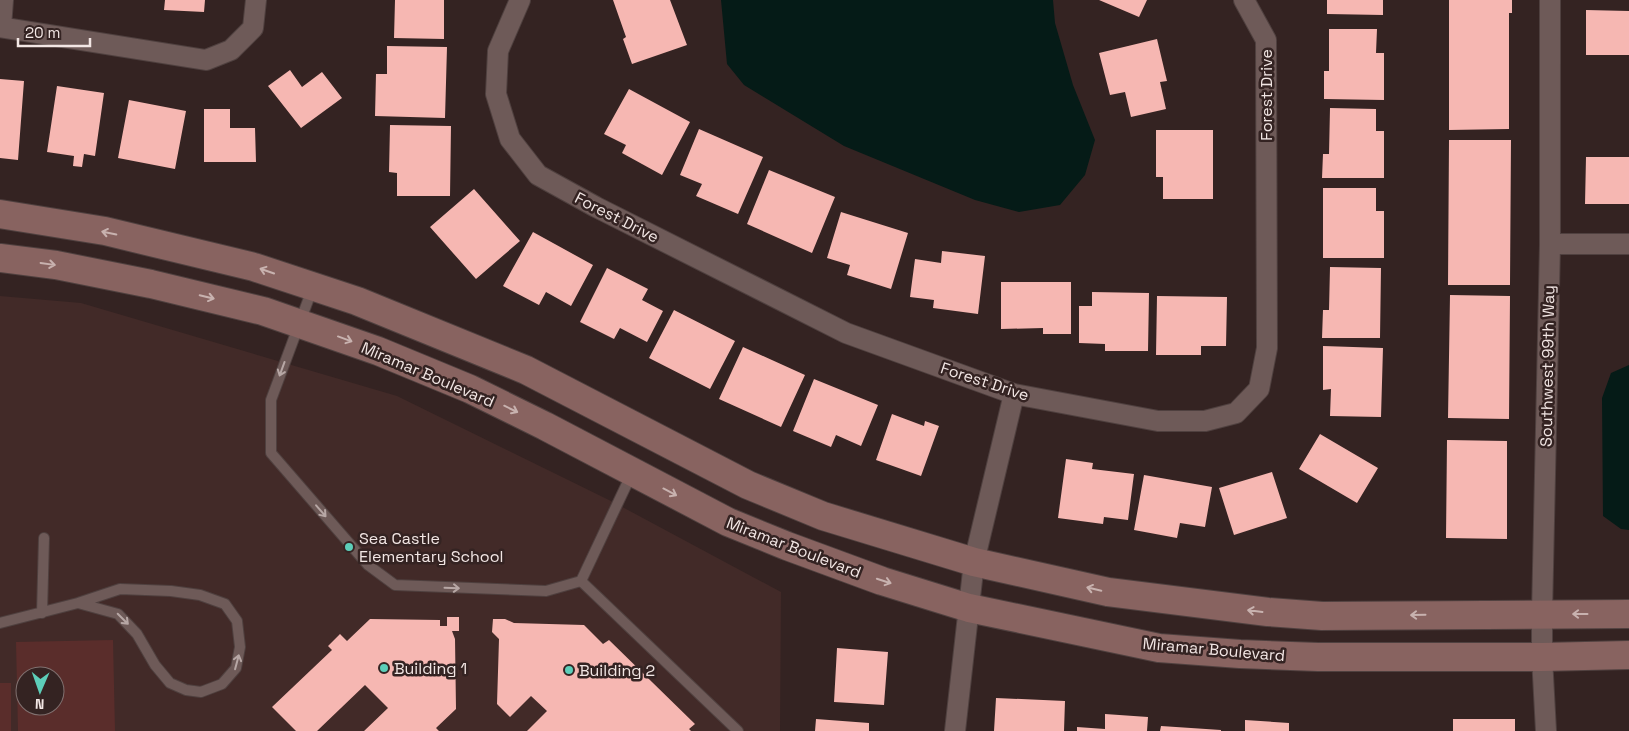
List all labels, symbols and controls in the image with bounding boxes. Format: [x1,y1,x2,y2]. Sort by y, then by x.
scale bar [18,15,90,47]
text: 20 m [25,23,60,42]
street label: Forest Drive [1256,49,1277,141]
street label: Forest Drive [571,187,662,248]
one-way arrow [102,227,118,237]
one-way arrow [40,259,56,269]
one-way arrow [260,266,275,275]
street label: Southwest 99th Way [1536,285,1559,447]
one-way arrow [199,293,215,303]
one-way arrow [336,335,352,344]
street label: Miramar Boulevard [358,337,498,412]
street label: Forest Drive [938,357,1032,406]
one-way arrow [277,361,286,376]
one-way arrow [503,404,518,414]
one-way arrow [663,487,678,497]
one-way arrow [315,504,327,517]
street label: Miramar Boulevard [723,512,864,583]
place label: Sea Castle Elementary School [359,528,504,567]
marker: Sea Castle Elementary School [343,541,355,553]
one-way arrow [876,577,892,587]
one-way arrow [444,583,460,592]
one-way arrow [1087,584,1103,593]
one-way arrow [1248,606,1264,616]
one-way arrow [1573,609,1589,619]
one-way arrow [1410,610,1426,620]
one-way arrow [117,613,129,626]
street label: Miramar Boulevard [1142,633,1286,666]
one-way arrow [232,654,242,670]
place label: Building 1 [394,658,467,679]
place label: Building 2 [579,660,655,681]
marker: Building 1 [378,662,390,674]
marker: Building 2 [563,664,575,676]
north arrow [15,666,65,716]
text: N [35,695,45,713]

